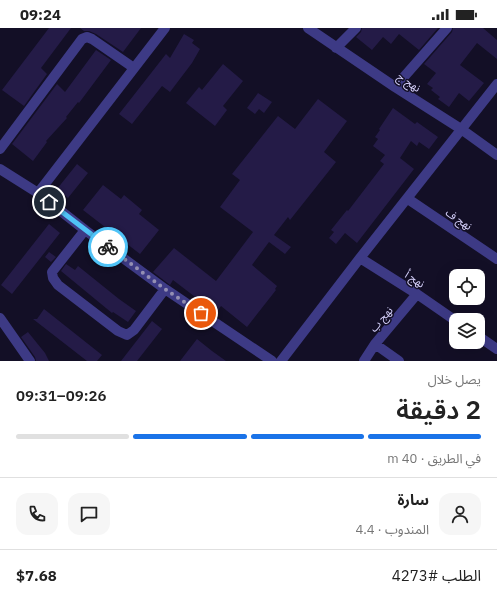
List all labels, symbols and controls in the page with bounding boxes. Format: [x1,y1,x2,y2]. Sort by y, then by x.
text: 09:24 [20,5,61,24]
street label: نهج ج [394,69,423,96]
pin [32,185,66,219]
icon: home [38,191,60,213]
street label: نهج ف [442,205,475,234]
courier [88,227,128,267]
icon: bike [97,236,119,258]
street label: نهج أ [402,267,428,291]
map controls [449,269,485,349]
button: locate [449,269,485,305]
pin [184,296,218,330]
icon: bag [190,302,212,324]
street label: نهج ب [366,303,397,335]
button: layers [449,313,485,349]
text: يصل خلال [428,371,481,388]
text: 09:26–09:31 [16,386,106,405]
text: 2 دقيقة [396,392,481,426]
text: في الطريق · 40 m [387,450,481,467]
text: سارة [397,490,429,509]
button: phone [16,493,58,535]
button: chat [68,493,110,535]
button: person [439,493,481,535]
text: المندوب · 4.4 [355,521,429,538]
text: $7.68 [16,566,57,585]
text: الطلب #4273 [392,566,481,585]

